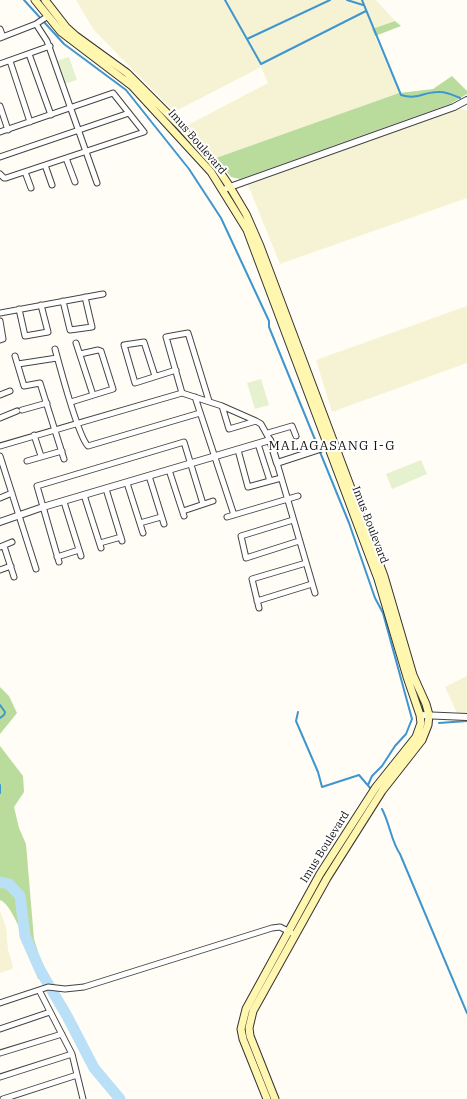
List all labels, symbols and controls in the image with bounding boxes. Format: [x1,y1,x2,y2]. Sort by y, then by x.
street label: Imus Boulevard [165,107,229,177]
district label: MALAGASANG I-G [268,438,396,454]
street label: Imus Boulevard [349,484,391,566]
street label: Imus Boulevard [298,809,352,885]

